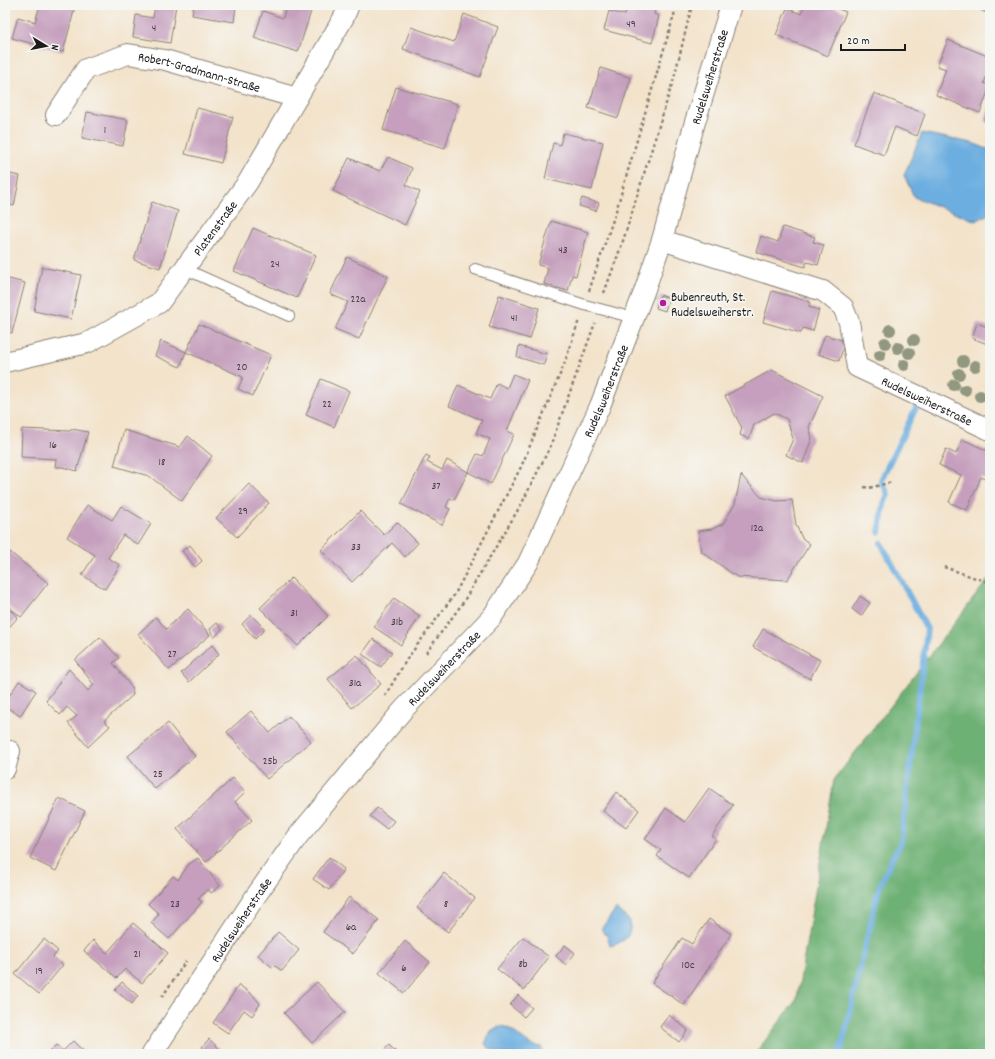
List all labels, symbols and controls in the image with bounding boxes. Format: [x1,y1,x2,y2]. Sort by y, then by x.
house number: 49 [626,17,636,33]
house number: 4 [152,21,156,37]
north arrow [26,26,66,66]
scale bar [841,26,905,52]
street label: Rudelsweiherstraße [688,27,735,127]
text: 20 m [847,33,870,50]
text: N [45,43,62,52]
street label: Robert-Gradmann-Straße [136,49,262,99]
house number: 1 [104,123,106,139]
street label: Platenstraße [190,197,243,261]
house number: 43 [558,243,568,259]
house number: 24 [270,257,280,273]
place label: Bubenreuth, St. Rudelsweiherstr. [671,289,754,323]
house number: 22a [351,292,366,308]
marker: Bubenreuth, St. Rudelsweiherstr. [658,298,668,308]
house number: 41 [511,311,517,327]
street label: Rudelsweiherstraße [580,342,635,441]
house number: 20 [237,360,247,376]
street label: Rudelsweiherstraße [877,373,975,432]
house number: 22 [322,397,332,413]
house number: 16 [49,438,57,454]
house number: 18 [159,455,165,471]
house number: 37 [431,479,441,495]
house number: 29 [238,504,248,520]
house number: 12a [751,521,764,537]
house number: 33 [351,540,361,556]
house number: 31 [290,606,298,622]
house number: 31b [391,615,403,631]
street label: Rudelsweiherstraße [404,627,486,712]
house number: 27 [167,647,177,663]
house number: 31a [349,676,362,692]
house number: 25b [263,754,278,770]
house number: 25 [153,767,163,783]
street label: Rudelsweiherstraße [207,874,278,967]
house number: 23 [170,897,180,913]
house number: 8 [444,897,448,913]
house number: 6a [346,920,357,936]
house number: 21 [133,947,141,963]
house number: 8b [518,957,528,973]
house number: 10c [682,958,694,974]
house number: 6 [401,961,407,977]
house number: 19 [35,964,43,980]

